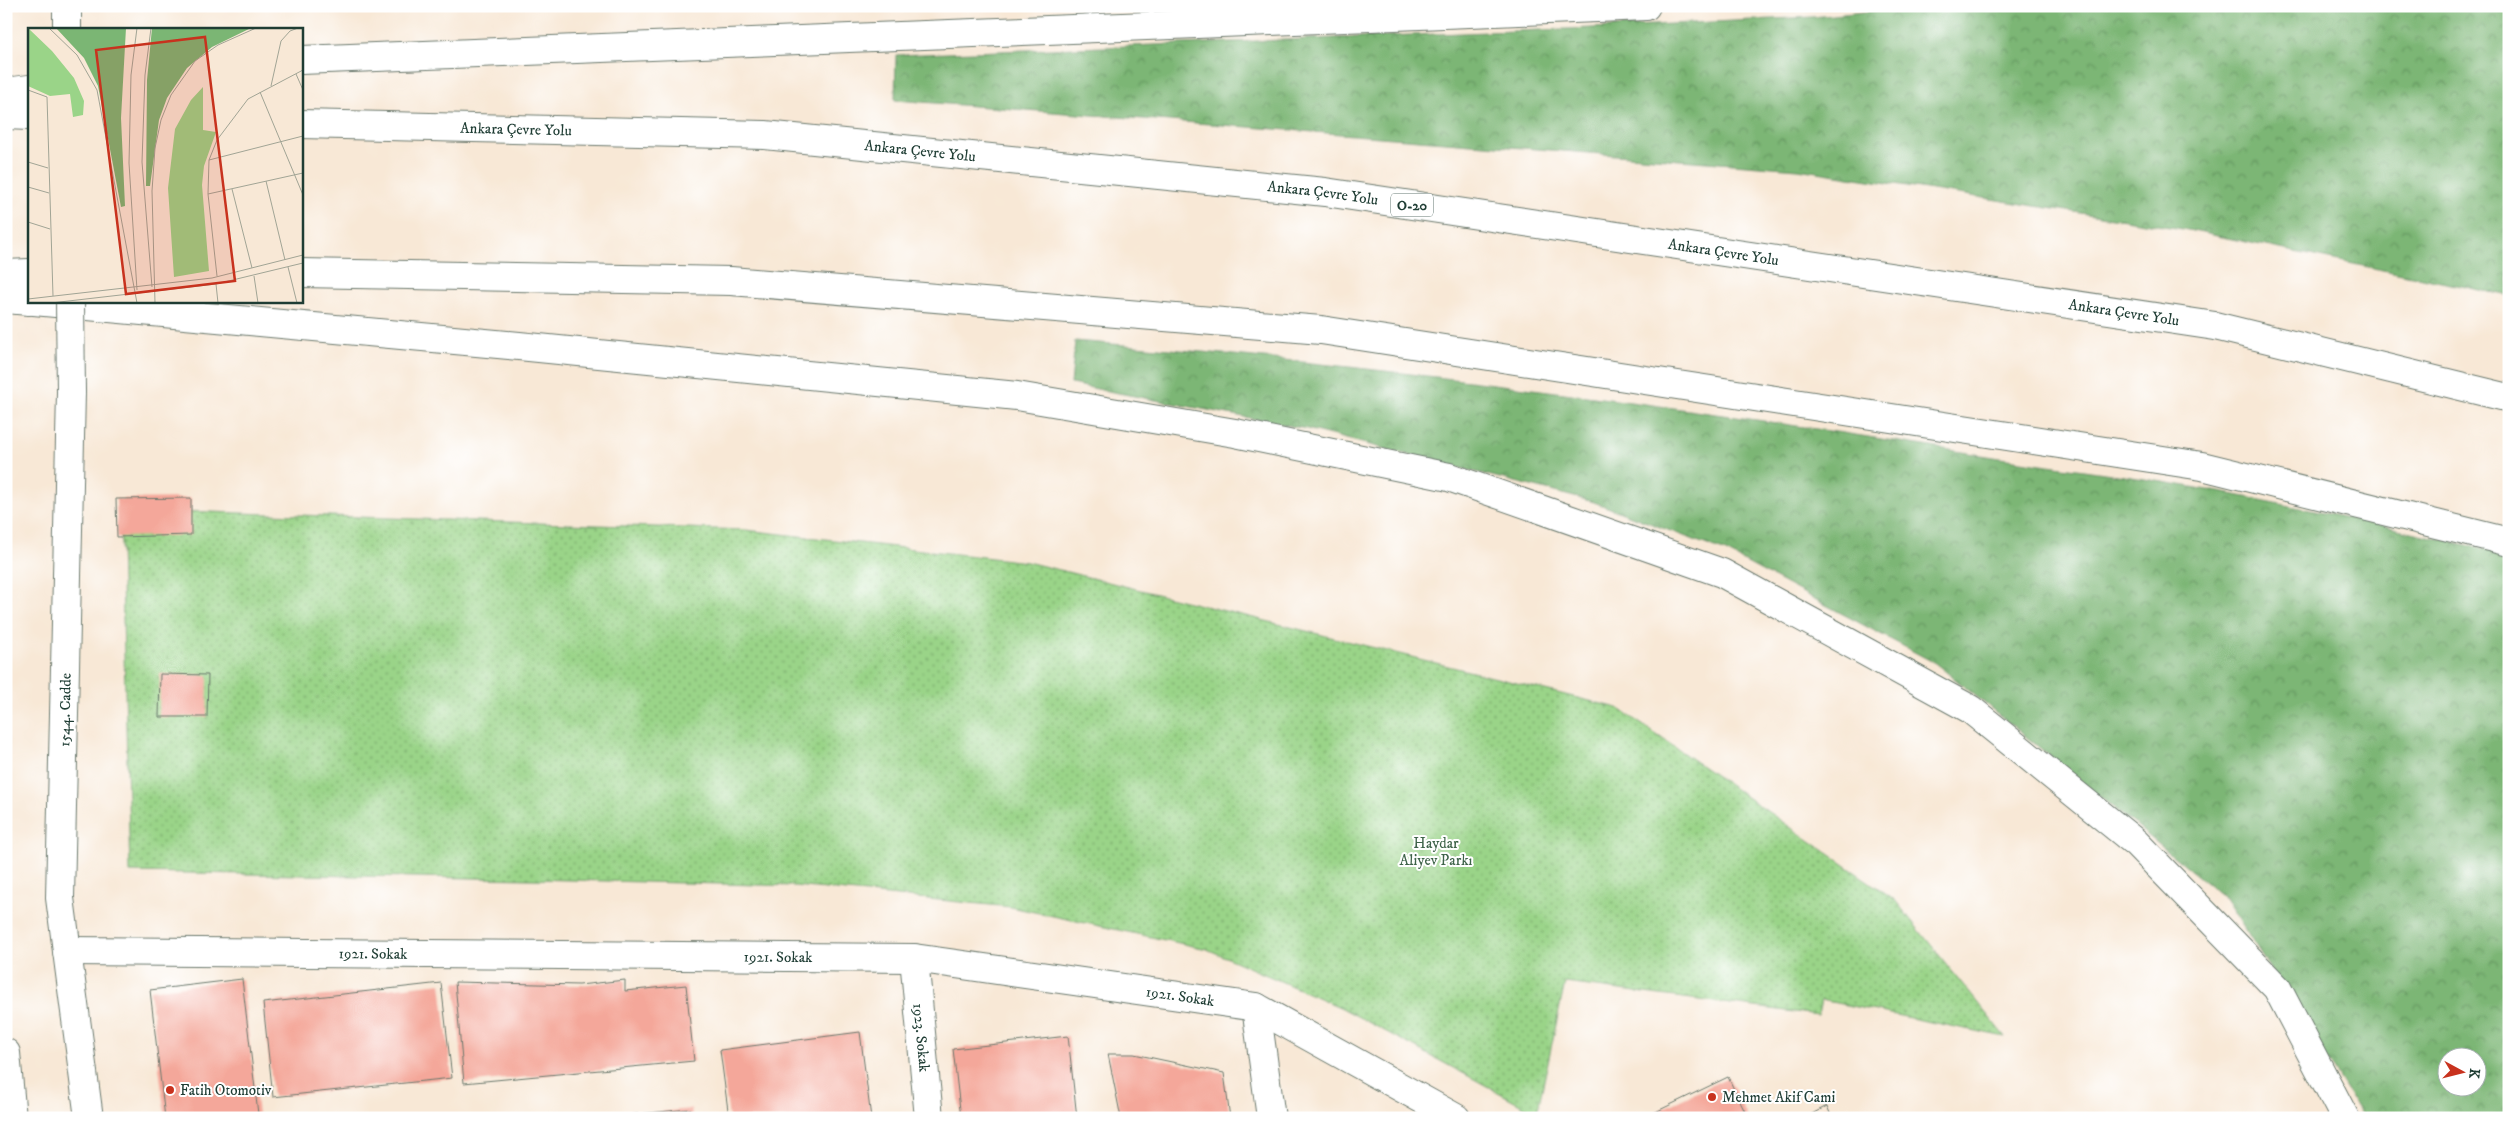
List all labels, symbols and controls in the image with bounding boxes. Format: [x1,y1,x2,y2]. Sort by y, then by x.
inset map [28,28,302,302]
street label: Ankara Çevre Yolu [460,119,572,140]
street label: Ankara Çevre Yolu [863,136,977,166]
street label: Ankara Çevre Yolu [1266,177,1380,210]
road number: O-20 [1391,194,1433,216]
street label: Ankara Çevre Yolu [1667,235,1780,270]
street label: Ankara Çevre Yolu [2067,295,2181,330]
street label: 1544. Cadde [55,673,76,747]
park label: Haydar Aliyev Parkı [1400,834,1473,870]
street label: 1921. Sokak [338,944,408,964]
street label: 1921. Sokak [743,948,813,967]
street label: 1921. Sokak [1145,982,1216,1011]
street label: 1923. Sokak [908,1002,934,1074]
north arrow [2438,1046,2488,1096]
text: K [2464,1067,2483,1081]
place label: Fatih Otomotiv [180,1081,272,1100]
marker: Fatih Otomotiv [164,1084,176,1096]
place label: Mehmet Akif Cami [1722,1088,1835,1107]
marker: Mehmet Akif Cami [1706,1091,1718,1103]

